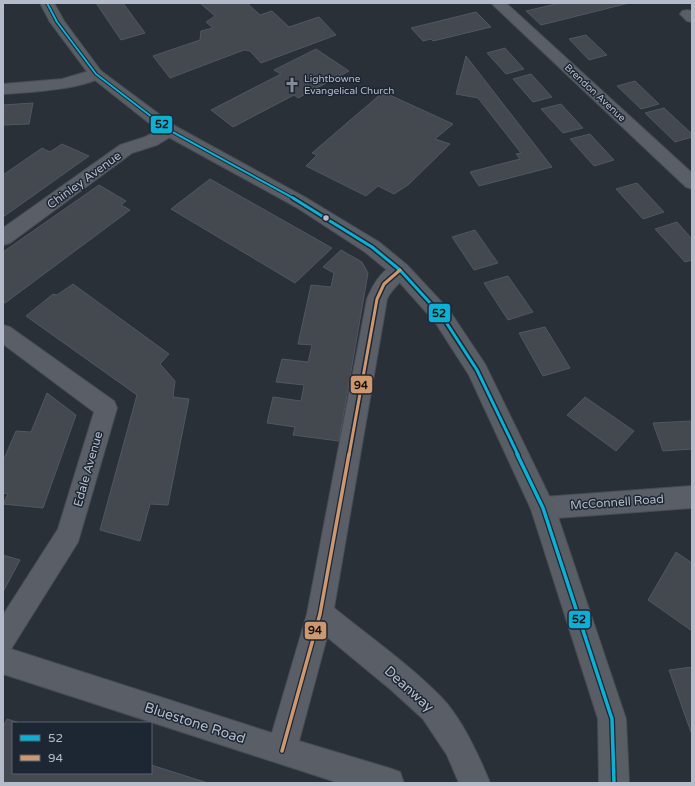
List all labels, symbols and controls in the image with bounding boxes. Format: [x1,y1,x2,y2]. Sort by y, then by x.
street label: Brendon Avenue [562,62,628,125]
place label: Lightbowne Evangelical Church [304,73,394,97]
church icon: Lightbowne Evangelical Church [283,76,301,94]
line badge: 52 [150,115,173,134]
text: 52 [155,118,169,131]
street label: Chinley Avenue [44,148,124,212]
unlabelled marker [321,213,331,223]
line badge: 52 [428,303,451,323]
text: 52 [432,307,446,320]
line badge: 94 [350,375,373,394]
text: 94 [354,379,368,392]
street label: Edale Avenue [71,430,105,508]
street label: McConnell Road [570,492,664,512]
line badge: 52 [568,610,591,629]
text: 52 [572,613,586,626]
line badge: 94 [304,621,327,640]
text: 94 [308,624,322,637]
street label: Deanway [381,662,438,716]
street label: Bluestone Road [142,699,248,747]
legend [12,722,152,774]
text: 52 [48,731,63,745]
text: 94 [48,751,64,765]

